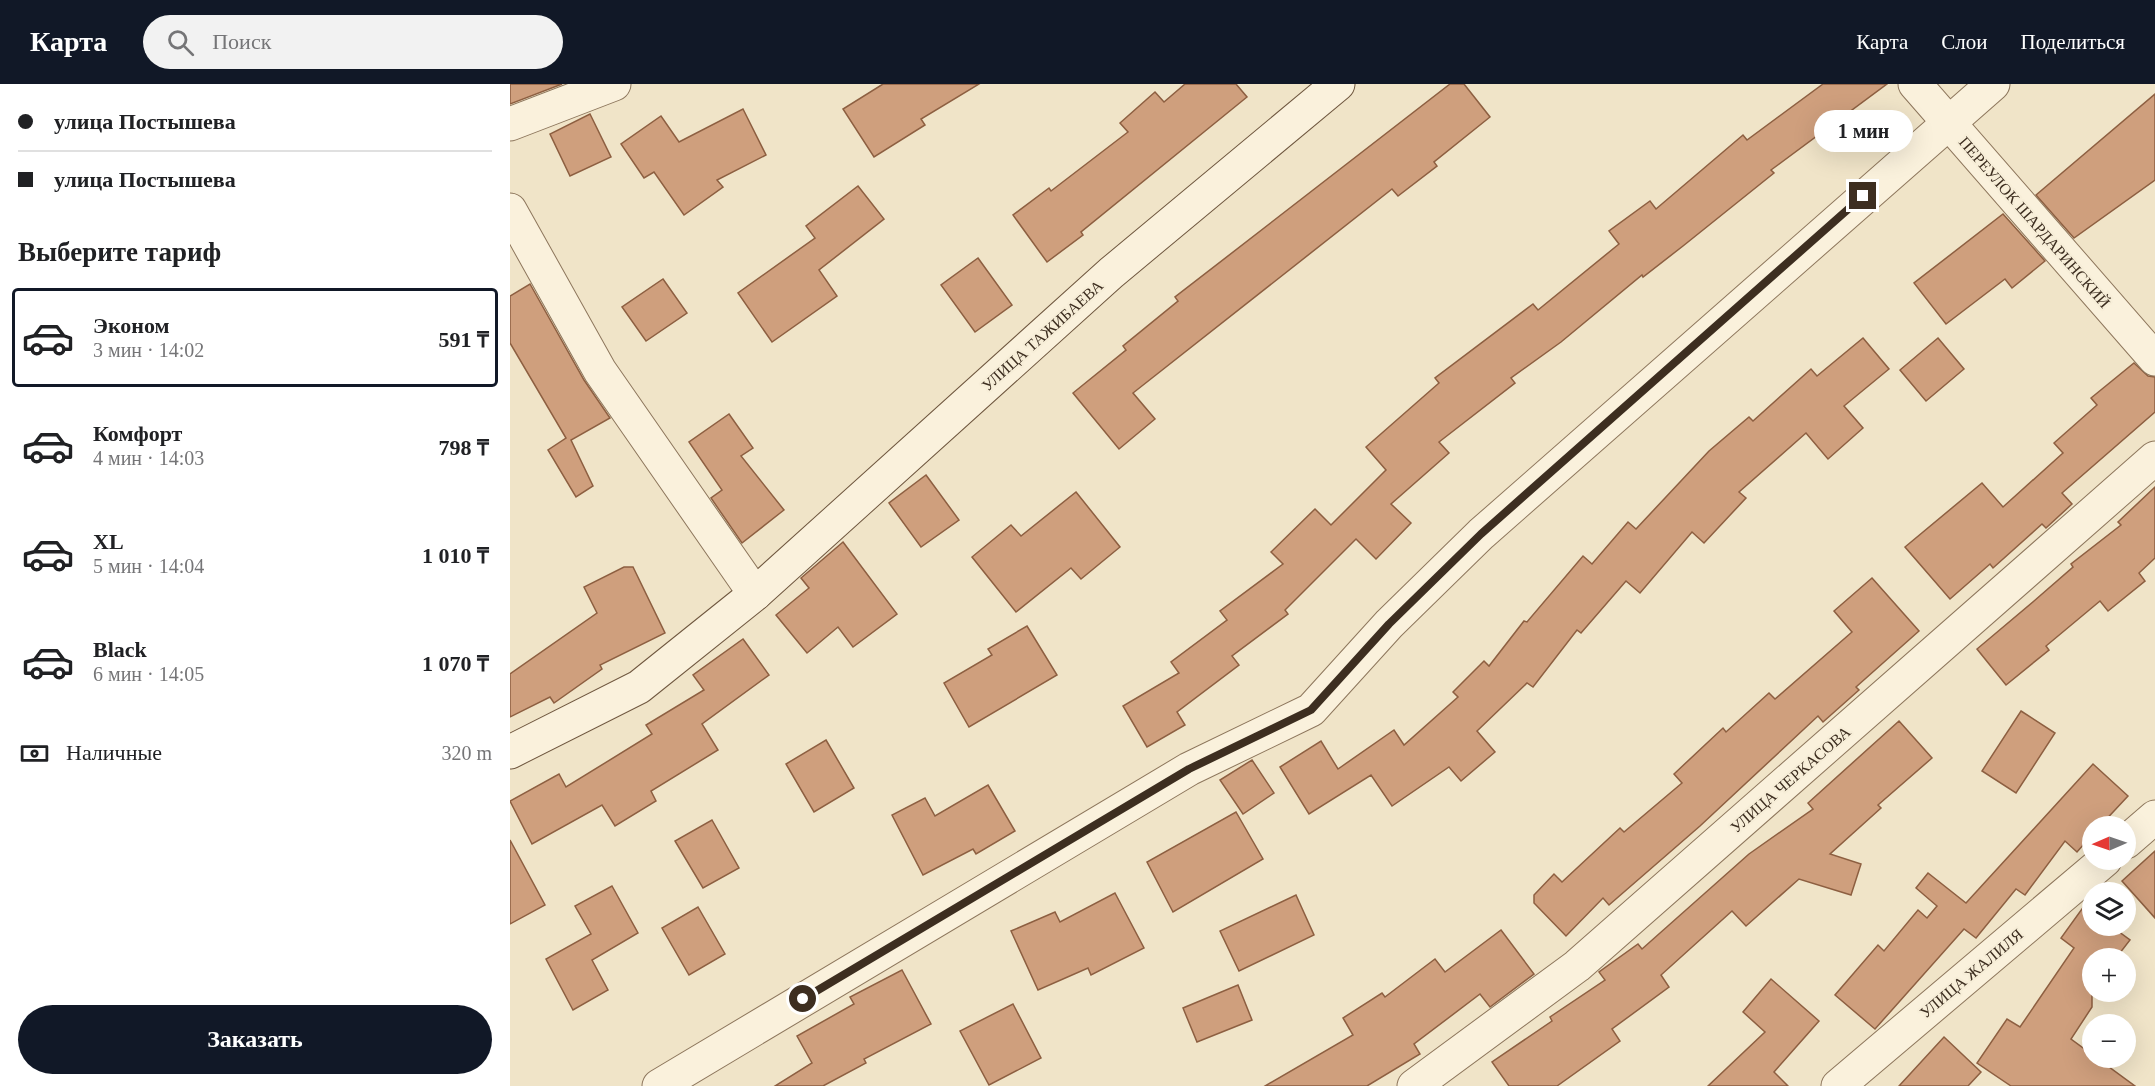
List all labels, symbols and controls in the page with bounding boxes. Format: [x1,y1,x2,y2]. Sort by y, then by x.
search box [143,15,563,69]
text: Карта [30,26,107,57]
icon: search [164,26,197,59]
text: Поиск [212,29,271,54]
text: Карта [1856,30,1908,54]
text: Слои [1941,30,1987,54]
text: Поделиться [2020,30,2125,54]
text: улица Постышева [54,109,236,134]
callout: 1 мин [1814,109,1912,151]
text: 1 мин [1838,120,1889,142]
street label: ПЕРЕУЛОК ШАРДАРИНСКИЙ [1955,133,2115,312]
text: улица Постышева [54,167,236,192]
route end [1849,182,1876,209]
text: Выберите тариф [18,237,221,267]
street label: УЛИЦА ТАЖИБАЕВА [978,276,1107,395]
icon: car [21,311,75,365]
text: Эконом [93,313,170,338]
text: 591 ₸ [438,327,489,352]
text: 3 мин · 14:02 [93,339,204,361]
icon: car [21,419,75,473]
text: Комфорт [93,421,182,446]
text: 798 ₸ [438,435,489,460]
text: 4 мин · 14:03 [93,447,204,469]
icon: car [21,527,75,581]
text: XL [93,529,124,554]
text: 1 010 ₸ [422,543,489,568]
text: 5 мин · 14:04 [93,555,204,577]
icon: car [21,635,75,689]
text: Black [93,637,147,662]
text: 1 070 ₸ [422,651,489,676]
text: 6 мин · 14:05 [93,663,204,685]
street label: УЛИЦА ЧЕРКАСОВА [1727,722,1855,837]
icon: cash [18,737,51,770]
text: Наличные [66,740,162,765]
text: 320 m [441,742,492,764]
north arrow [2082,816,2136,870]
map controls [2082,816,2136,1068]
button: layers [2082,882,2136,936]
street label: УЛИЦА ЖАЛИЛЯ [1917,925,2027,1022]
button: + [2082,948,2136,1002]
route start [789,985,816,1012]
button: Заказать [18,1005,492,1074]
button: − [2082,1014,2136,1068]

